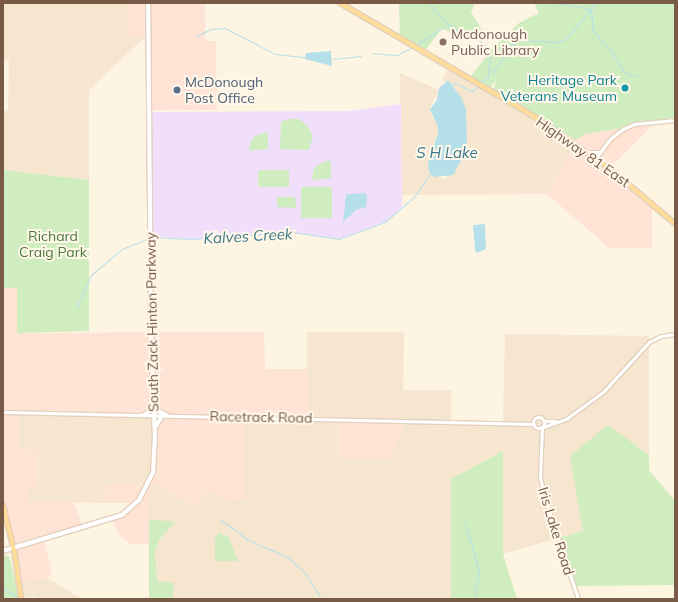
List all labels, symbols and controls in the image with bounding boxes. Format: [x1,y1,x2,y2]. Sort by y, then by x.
place label: Mcdonough Public Library [451,26,539,58]
marker: Mcdonough Public Library [438,37,448,47]
place label: Heritage Park Veterans Museum [501,72,617,104]
place label: McDonough Post Office [185,74,263,106]
marker: Heritage Park Veterans Museum [620,83,630,93]
marker: McDonough Post Office [172,85,182,95]
street label: Highway 81 East [533,113,633,191]
water label: S H Lake [416,144,478,162]
water label: Kalves Creek [203,225,293,247]
park label: Richard Craig Park [19,228,87,260]
street label: South Zack Hinton Parkway [142,232,162,412]
street label: Racetrack Road [209,408,313,426]
street label: Iris Lake Road [535,485,577,577]

